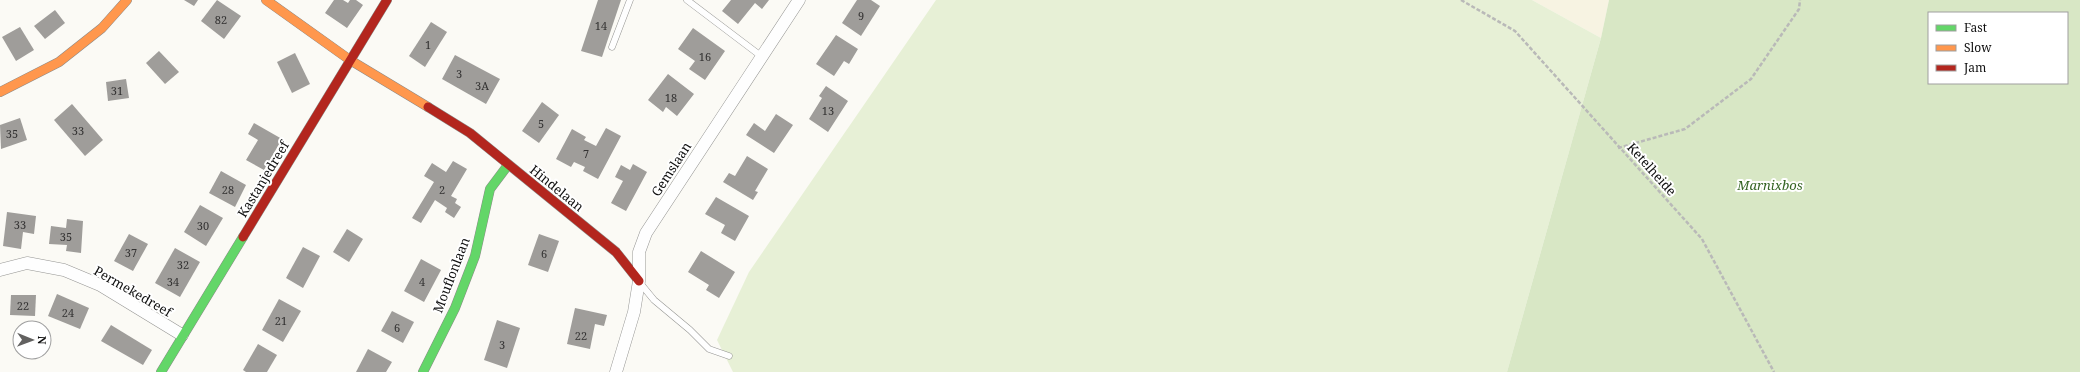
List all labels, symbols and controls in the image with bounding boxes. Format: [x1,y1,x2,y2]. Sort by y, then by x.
house number: 9 [858,8,864,23]
house number: 82 [215,12,227,27]
legend [1928,12,2068,84]
house number: 14 [595,18,607,33]
text: Fast [1964,19,1987,36]
house number: 1 [425,37,431,52]
text: Slow [1964,39,1992,56]
house number: 16 [699,49,711,64]
text: Jam [1963,59,1986,76]
house number: 3 [456,66,462,81]
house number: 3A [475,78,489,93]
house number: 31 [111,83,123,98]
house number: 18 [665,90,677,105]
house number: 13 [822,103,834,118]
house number: 5 [538,116,544,131]
house number: 33 [72,123,84,138]
house number: 35 [6,126,18,141]
street label: Kastanjedreef [233,136,294,221]
street label: Gemslaan [647,138,696,200]
street label: Ketelheide [1623,139,1681,199]
house number: 7 [583,146,589,161]
street label: Hindelaan [526,161,588,216]
park label: Marnixbos [1736,176,1803,194]
house number: 28 [222,182,234,197]
house number: 2 [439,182,445,197]
house number: 33 [14,217,26,232]
house number: 30 [197,218,209,233]
house number: 35 [60,229,72,244]
street label: Mouflonlaan [428,234,474,315]
house number: 37 [125,245,137,260]
house number: 6 [541,246,547,261]
house number: 32 [177,257,189,272]
street label: Permekedreef [91,261,176,321]
house number: 34 [167,274,179,289]
house number: 4 [419,274,425,289]
house number: 22 [17,298,29,313]
house number: 24 [62,305,74,320]
house number: 21 [275,313,287,328]
north arrow [12,320,52,360]
house number: 6 [394,320,400,335]
house number: 22 [575,328,587,343]
text: N [35,336,50,345]
house number: 3 [499,337,505,352]

